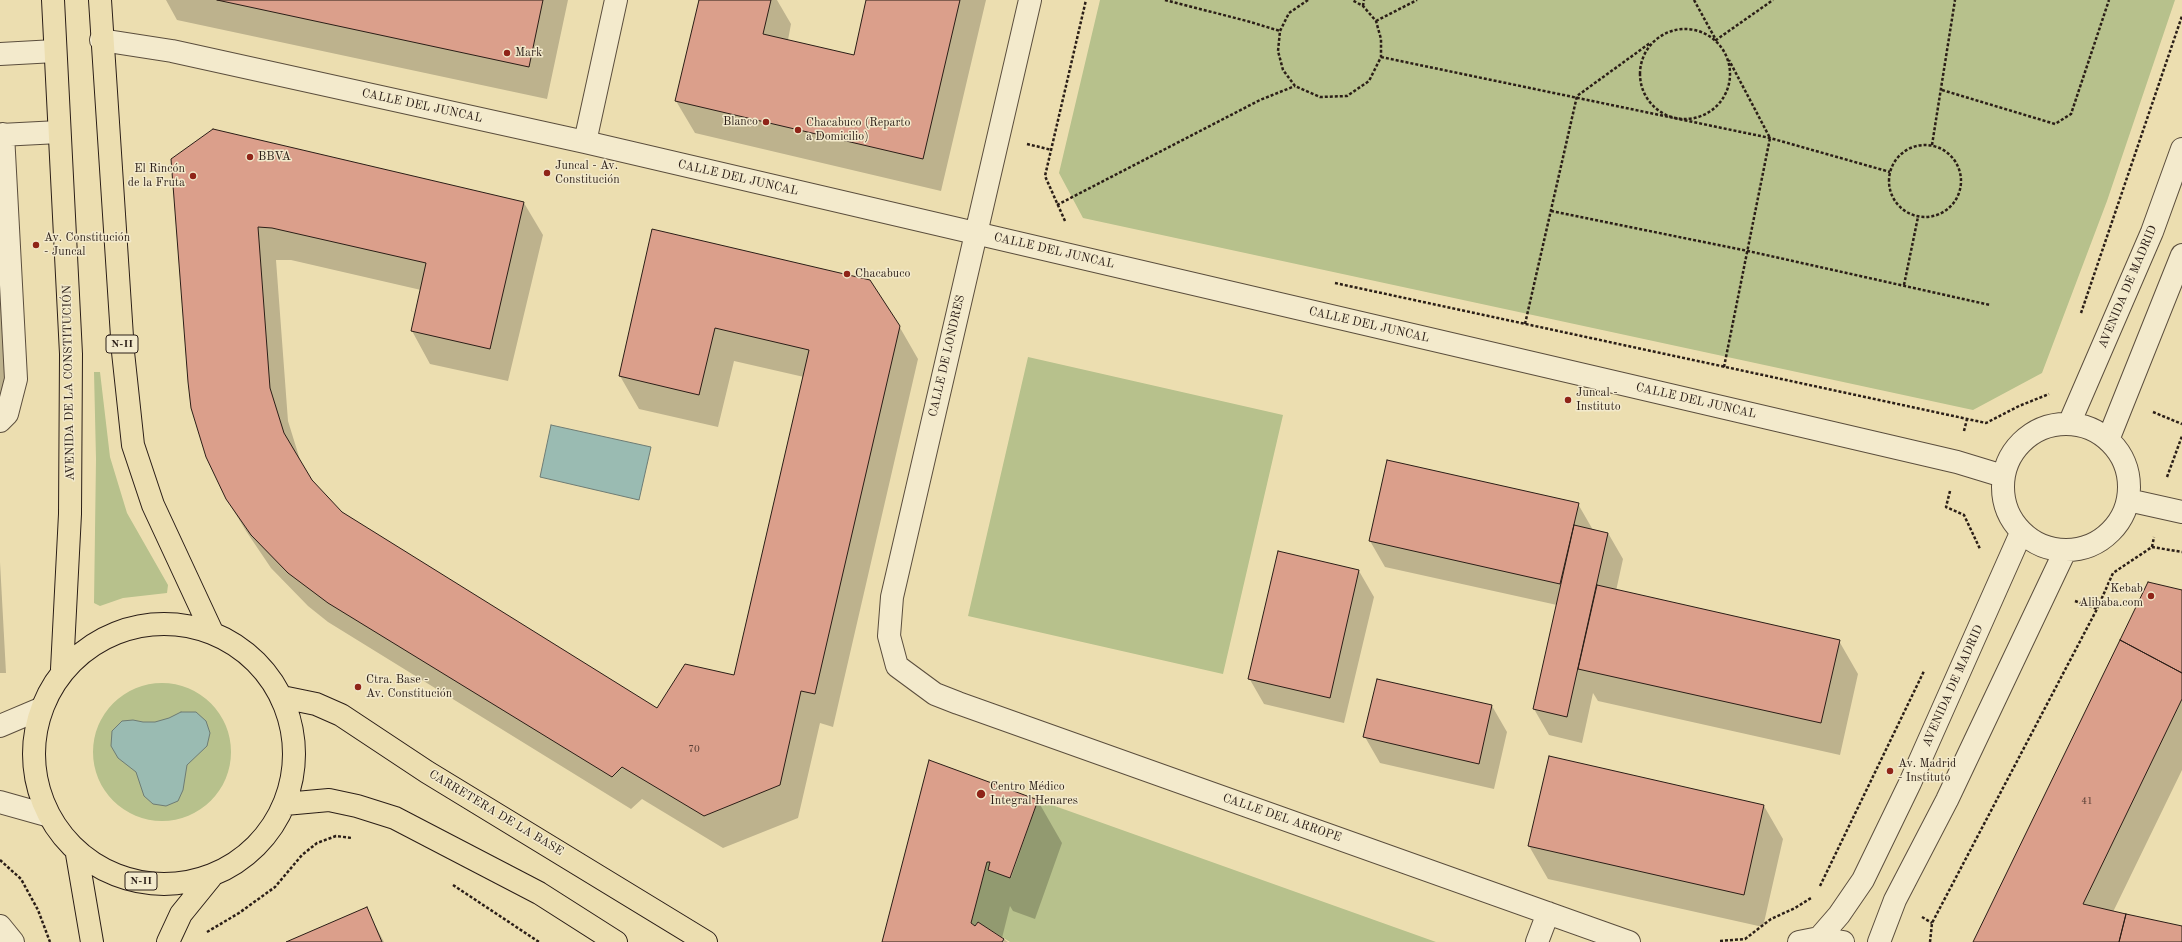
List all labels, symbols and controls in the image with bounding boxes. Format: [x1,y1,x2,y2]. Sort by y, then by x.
place label: Mark [515,46,542,60]
marker: Mark [502,48,512,58]
street label: CALLE DEL JUNCAL [360,86,484,126]
place label: Blanco [723,115,758,129]
place label: Chacabuco (Reparto a Domicilio) [806,116,911,144]
marker: Blanco [761,117,771,127]
marker: Chacabuco (Reparto a Domicilio) [793,125,803,135]
place label: BBVA [258,150,291,164]
marker: BBVA [245,152,255,162]
street label: CALLE DEL JUNCAL [676,157,800,199]
place label: Juncal - Av. Constitución [555,159,620,187]
place label: El Rincón de la Fruta [128,162,185,190]
marker: Juncal - Av. Constitución [542,168,552,178]
marker: El Rincón de la Fruta [188,171,198,181]
street label: AVENIDA DE MADRID [2096,223,2160,351]
street label: CALLE DEL JUNCAL [992,230,1116,272]
place label: Av. Constitución - Juncal [44,231,130,259]
marker: Av. Constitución - Juncal [31,240,41,250]
place label: Chacabuco [855,267,910,281]
marker: Chacabuco [842,269,852,279]
street label: AVENIDA DE LA CONSTITUCIÓN [60,285,78,481]
street label: CALLE DE LONDRES [926,294,968,418]
street label: CALLE DEL JUNCAL [1307,304,1431,346]
road number: N-II [106,335,138,353]
street label: CALLE DEL JUNCAL [1634,380,1758,422]
place label: Juncal - Instituto [1576,386,1621,414]
marker: Juncal - Instituto [1563,395,1573,405]
place label: Kebab Alibaba.com [2079,582,2143,610]
marker: Kebab Alibaba.com [2146,591,2156,601]
street label: AVENIDA DE MADRID [1920,623,1986,749]
place label: Ctra. Base - Av. Constitución [366,673,452,701]
marker: Ctra. Base - Av. Constitución [353,682,363,692]
house number: 70 [688,743,700,755]
place label: Av. Madrid - Instituto [1898,757,1956,785]
marker: Av. Madrid - Instituto [1885,766,1895,776]
street label: CARRETERA DE LA BASE [426,767,566,859]
place label: Centro Médico Integral Henares [990,780,1078,808]
marker: Centro Médico Integral Henares [975,788,987,800]
street label: CALLE DEL ARROPE [1221,791,1343,845]
house number: 41 [2081,795,2093,807]
road number: N-II [125,872,157,890]

